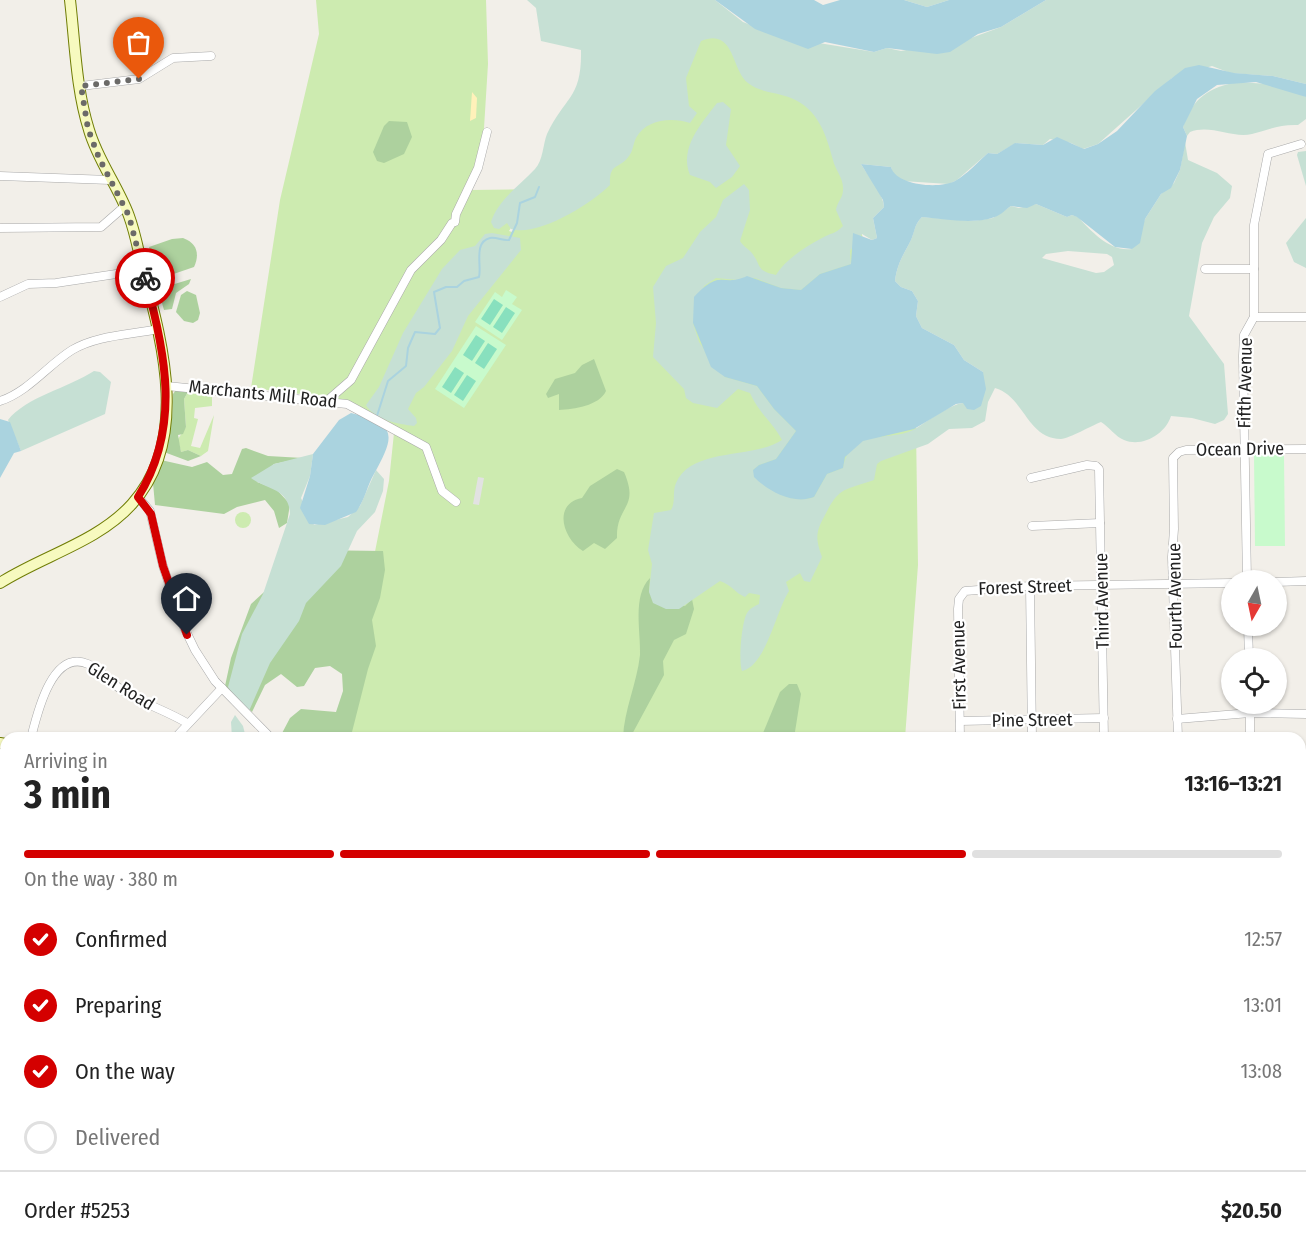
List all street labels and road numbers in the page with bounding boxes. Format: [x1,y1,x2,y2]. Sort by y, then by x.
street label: Fifth Avenue [1233,337,1257,429]
street label: Marchants Mill Road [188,375,338,413]
street label: Ocean Drive [1196,437,1284,461]
street label: Fourth Avenue [1163,543,1187,649]
street label: Third Avenue [1090,553,1114,649]
street label: Forest Street [978,574,1072,600]
street label: First Avenue [947,620,971,710]
street label: Glen Road [83,657,159,715]
street label: Pine Street [991,708,1073,732]

